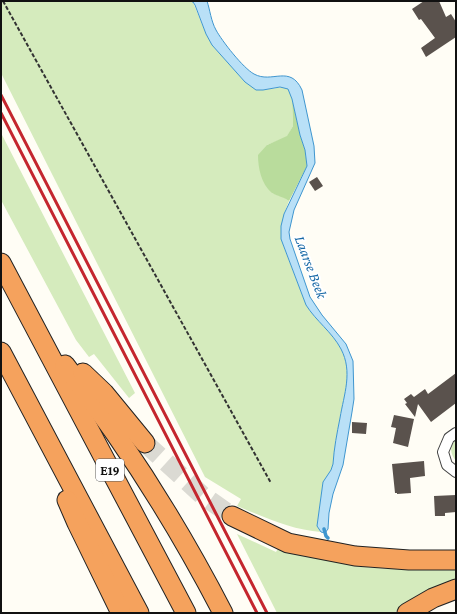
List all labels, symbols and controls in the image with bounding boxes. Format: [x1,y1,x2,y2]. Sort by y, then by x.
water label: Laarse Beek [292,233,331,302]
road number: E19 [96,459,124,481]

